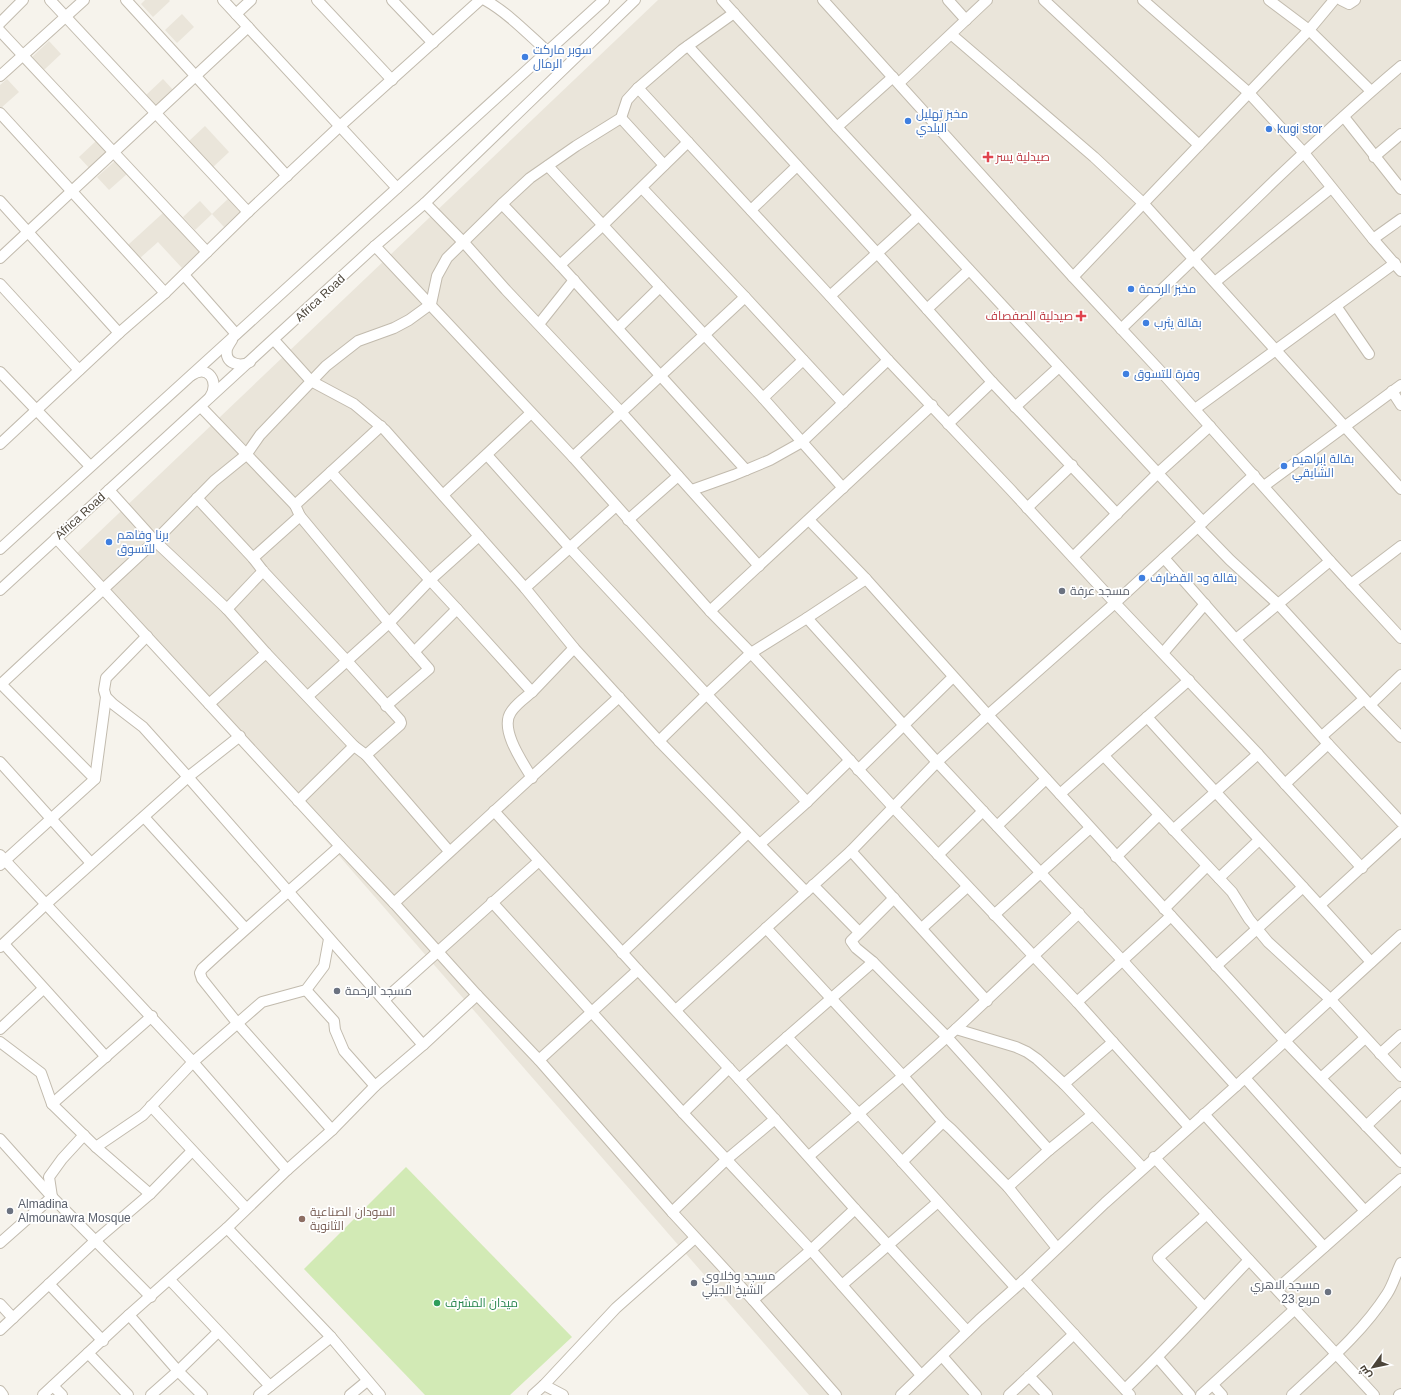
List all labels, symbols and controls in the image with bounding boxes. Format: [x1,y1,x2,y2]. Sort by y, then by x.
place label: سوبر ماركت الرمال [533,43,592,71]
marker: سوبر ماركت الرمال [520,52,530,62]
place label: مخبز تهليل البلدي [916,107,968,138]
marker: مخبز تهليل البلدي [903,116,913,126]
place label: kugi stor [1277,122,1322,136]
marker: kugi stor [1264,124,1274,134]
place label: صيدلية يسر [995,150,1050,164]
marker: صيدلية يسر [983,152,993,162]
street label: Africa Road [292,271,348,325]
place label: مخبز الرحمة [1139,282,1196,296]
marker: مخبز الرحمة [1126,284,1136,294]
place label: صيدلية الصفصاف [986,309,1073,323]
marker: صيدلية الصفصاف [1076,311,1086,321]
place label: بقالة يثرب [1154,316,1202,330]
marker: بقالة يثرب [1141,318,1151,328]
place label: وفرة للتسوق [1134,367,1200,381]
marker: وفرة للتسوق [1121,369,1131,379]
place label: بقالة إبراهيم الشايقي [1292,452,1354,483]
marker: بقالة إبراهيم الشايقي [1279,461,1289,471]
street label: Africa Road [52,490,108,542]
place label: برنا وفاهم للتسوق [117,528,169,556]
marker: برنا وفاهم للتسوق [104,537,114,547]
place label: بقالة ود القضارف [1150,571,1237,585]
marker: بقالة ود القضارف [1137,573,1147,583]
place label: مسجد عرفة [1070,584,1130,598]
marker: مسجد عرفة [1057,586,1067,596]
place label: مسجد الرحمة [345,984,412,998]
marker: مسجد الرحمة [332,986,342,996]
place label: Almadina Almounawra Mosque [18,1197,131,1225]
place label: السودان الصناعية الثانوية [310,1205,396,1233]
marker: Almadina Almounawra Mosque [5,1206,15,1216]
marker: السودان الصناعية الثانوية [297,1214,307,1224]
place label: مسجد وخلاوي الشيخ الجيلي [702,1269,776,1300]
marker: مسجد وخلاوي الشيخ الجيلي [689,1278,699,1288]
place label: مسجد الاهري مربع 23 [1250,1278,1320,1307]
marker: مسجد الاهري مربع 23 [1323,1287,1333,1297]
place label: ميدان المشرف [445,1296,518,1310]
marker: ميدان المشرف [432,1298,442,1308]
north arrow [1353,1347,1393,1387]
text: ش [1356,1363,1374,1382]

